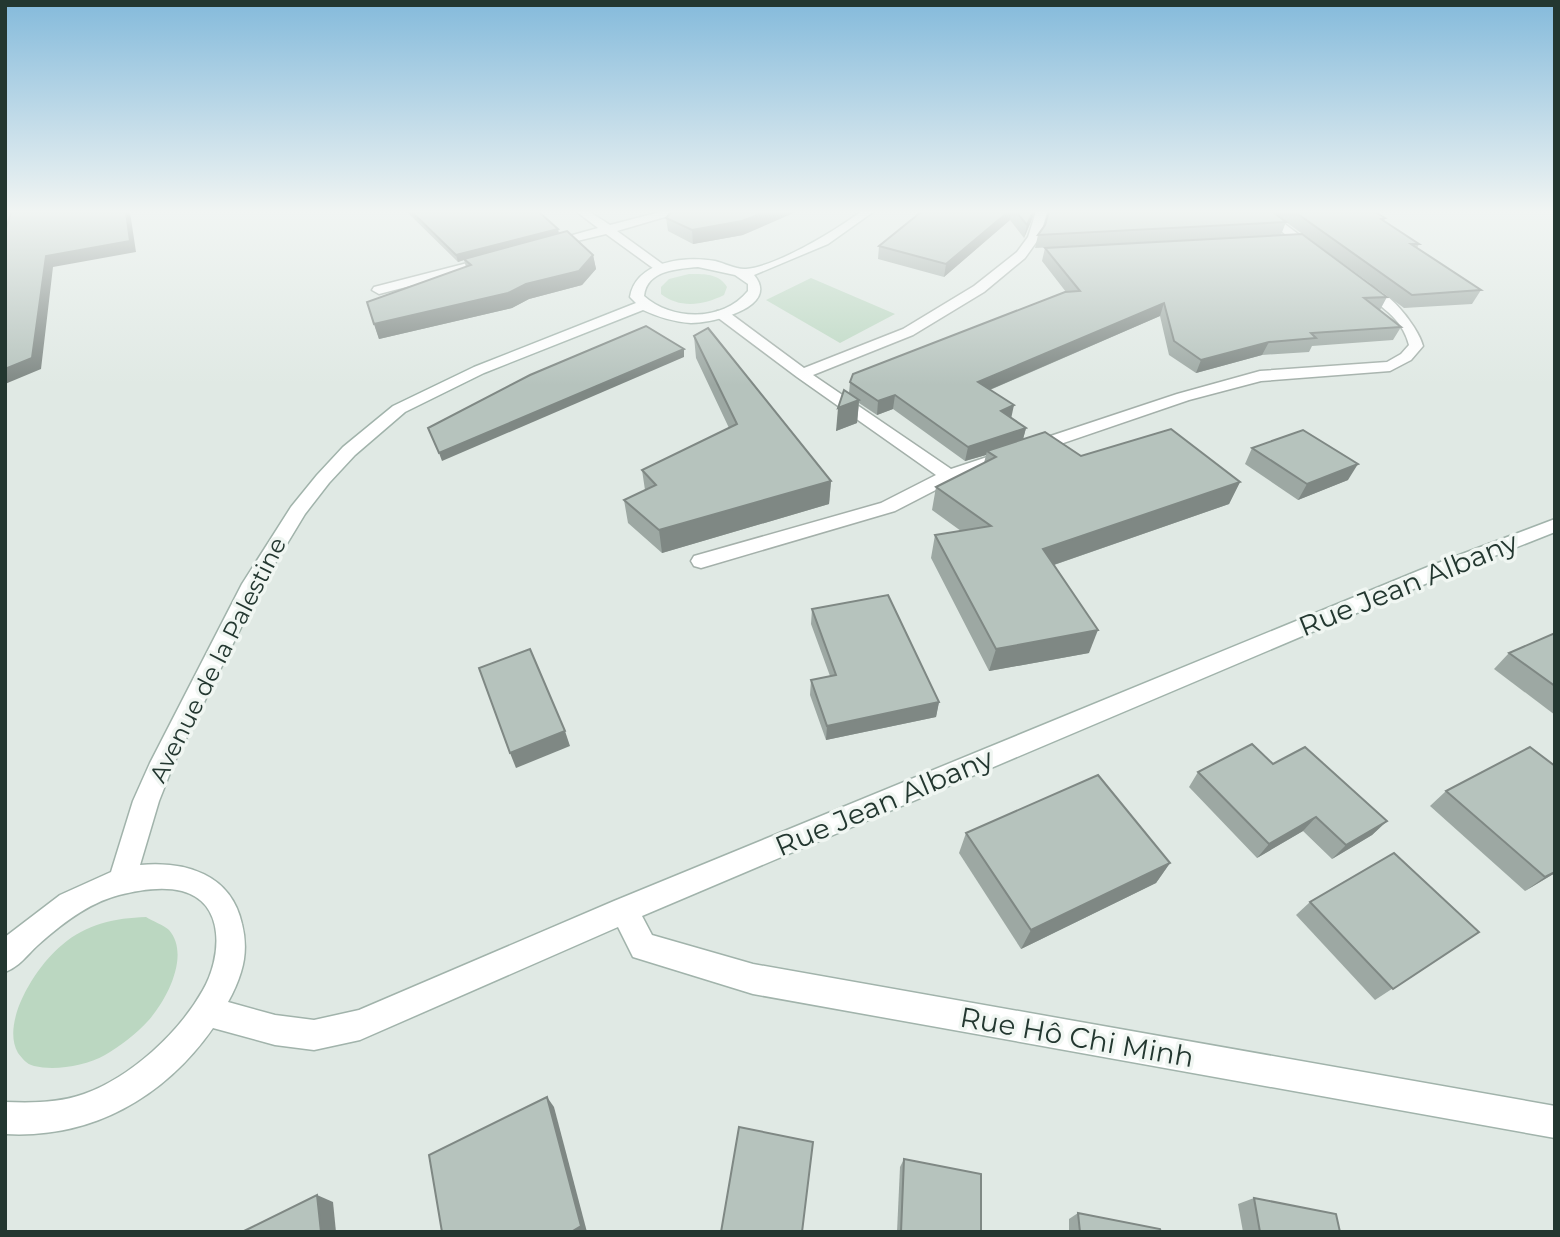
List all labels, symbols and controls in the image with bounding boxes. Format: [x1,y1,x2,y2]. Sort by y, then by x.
street label: Rue Jean Albany [1294,524,1523,643]
street label: Avenue de la Palestine [143,532,292,787]
street label: Rue Jean Albany [770,740,999,863]
street label: Rue Hô Chi Minh [957,1000,1197,1074]

